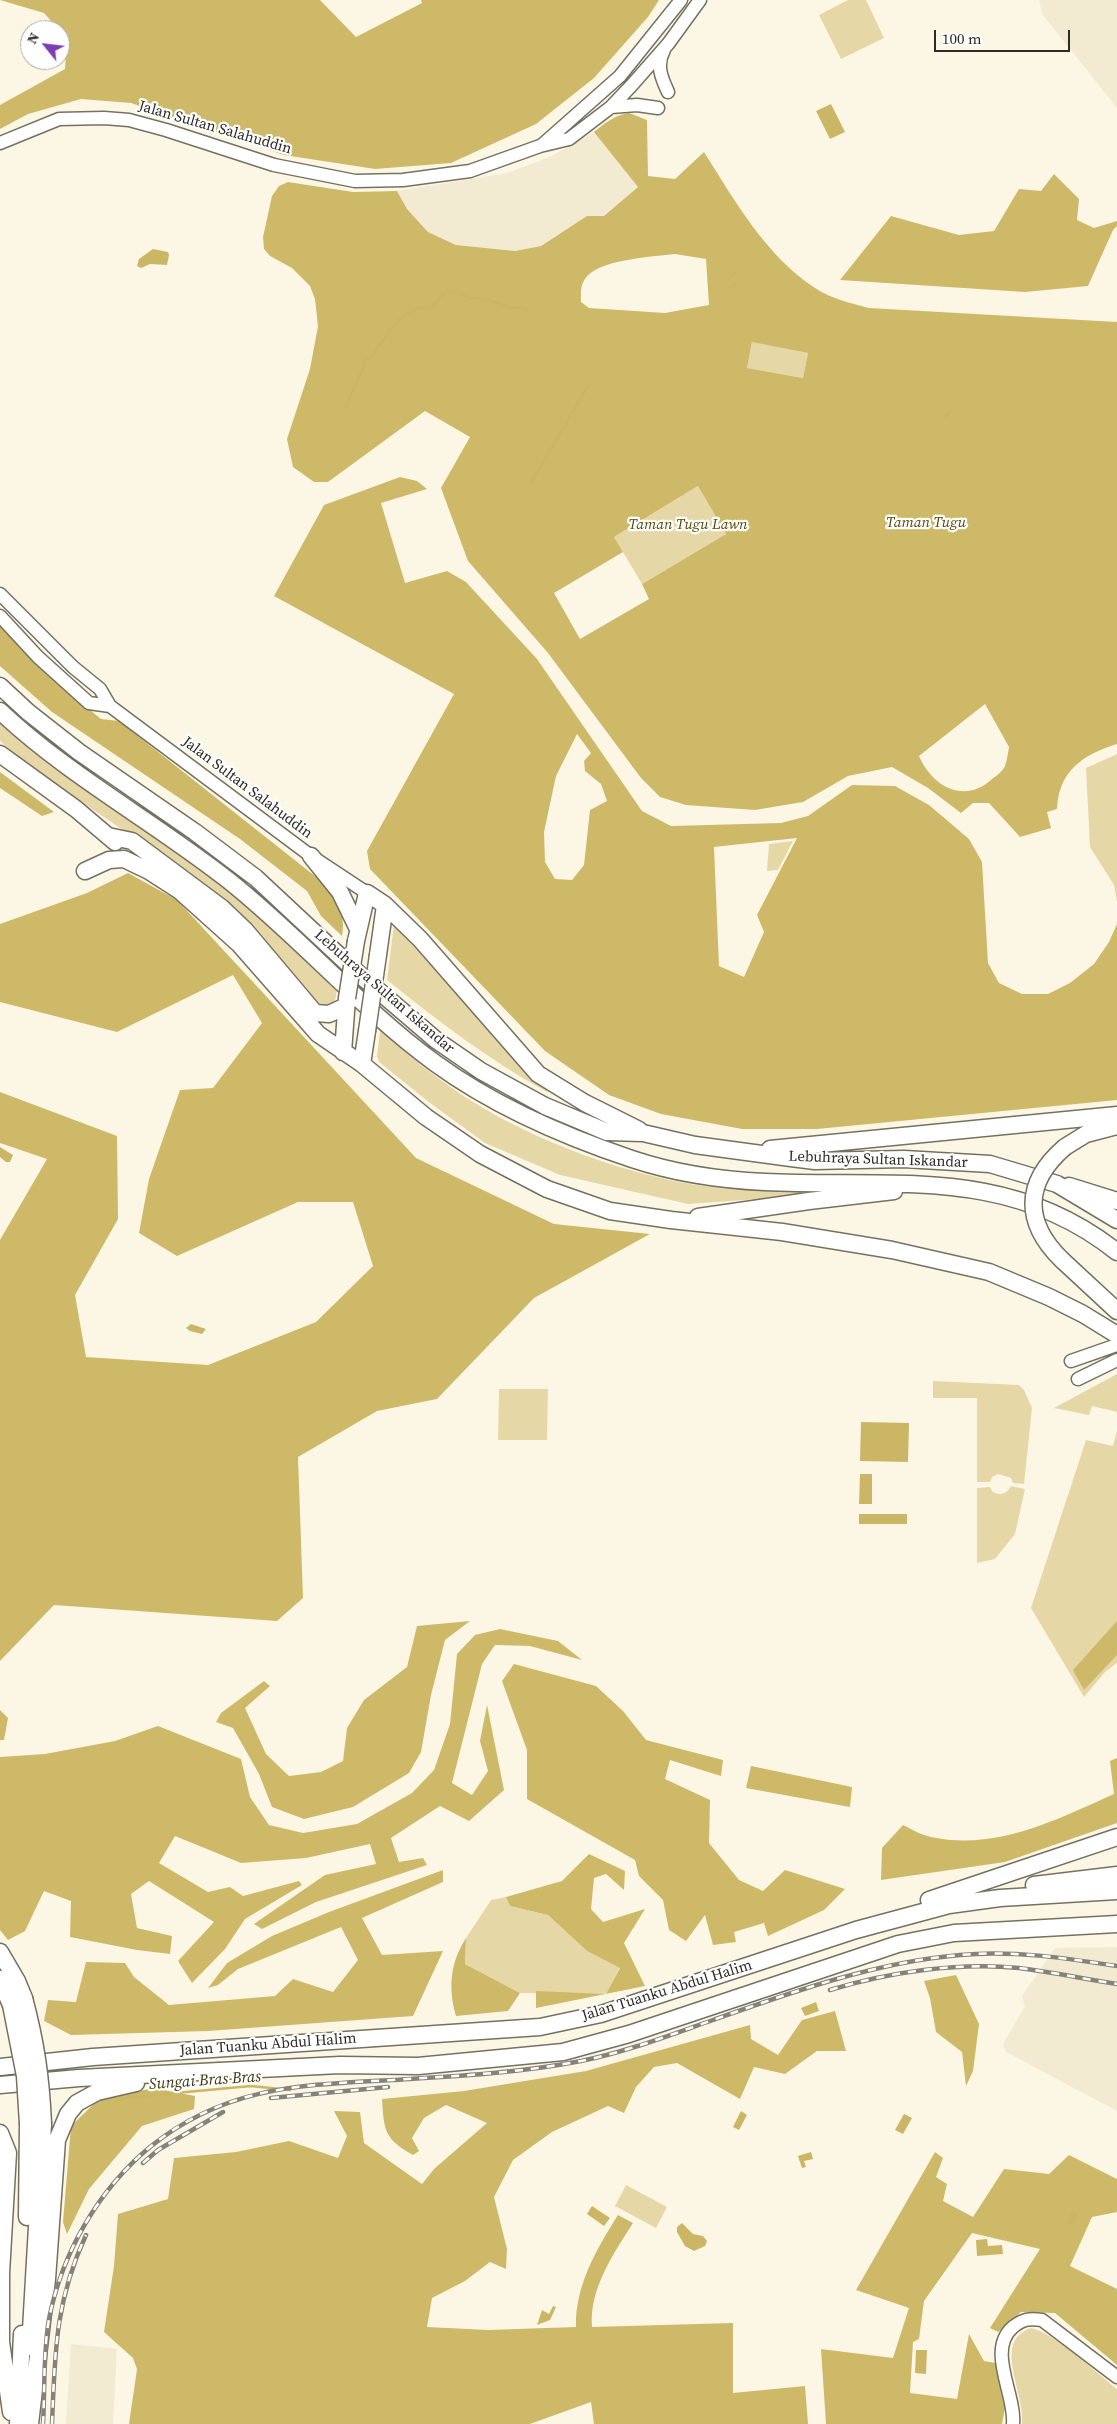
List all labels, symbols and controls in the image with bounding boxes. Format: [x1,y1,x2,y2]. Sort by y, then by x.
north arrow [20,20,70,70]
scale bar [937,20,1073,52]
text: 100 m [942,28,982,49]
text: N [22,29,44,48]
street label: Jalan Sultan Salahuddin [136,98,294,158]
park label: Taman Tugu [886,514,966,532]
park label: Taman Tugu Lawn [628,516,748,534]
street label: Jalan Sultan Salahuddin [178,733,316,843]
street label: Lebuhraya Sultan Iskandar [310,926,458,1058]
street label: Lebuhraya Sultan Iskandar [788,1148,968,1172]
street label: Jalan Tuanku Abdul Halim [580,1956,754,2026]
street label: Jalan Tuanku Abdul Halim [179,2030,357,2060]
water label: Sungai Bras Bras [148,2068,262,2094]

